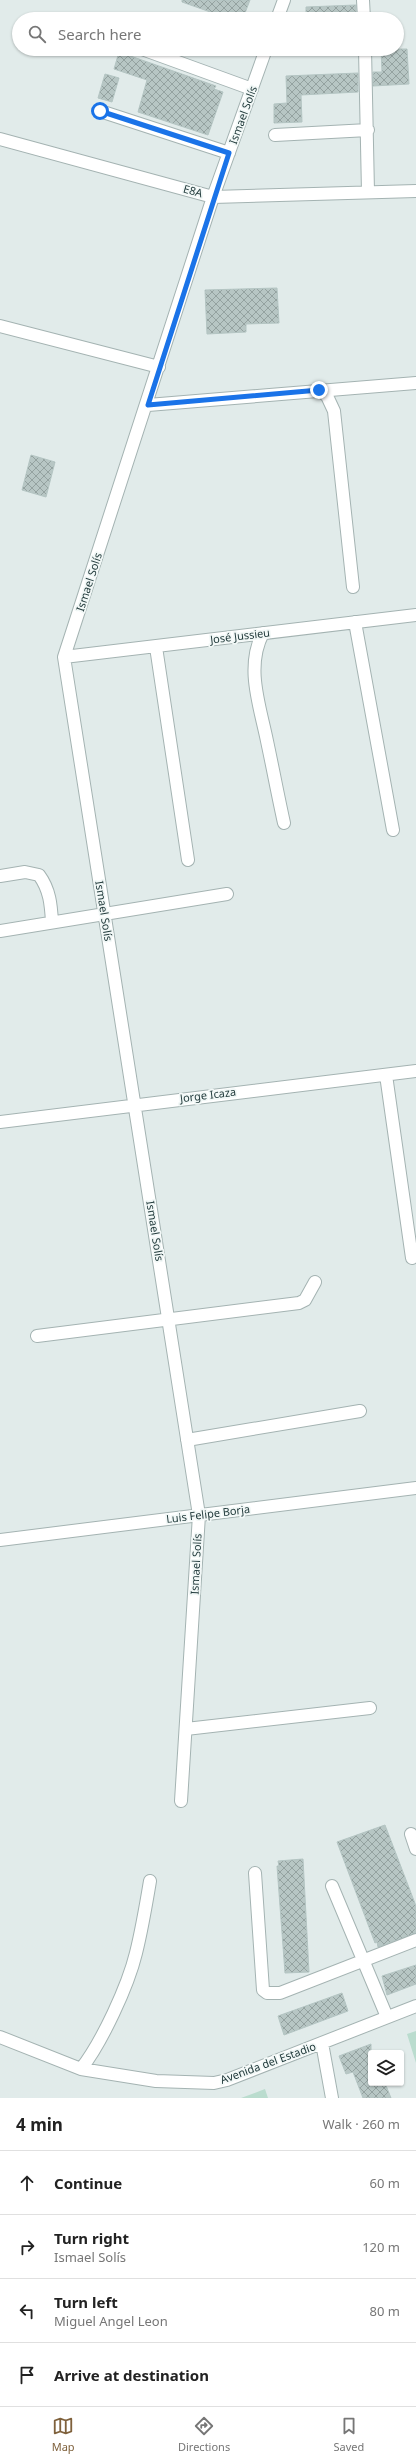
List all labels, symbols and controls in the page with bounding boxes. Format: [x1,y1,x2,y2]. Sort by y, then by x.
search box [12,12,404,56]
icon: search [26,23,48,45]
text: Search here [58,24,141,44]
street label: Ismael Solís [225,84,260,146]
route start [91,102,109,120]
street label: E8A [182,181,205,201]
route end [310,381,328,399]
street label: Ismael Solís [72,551,105,613]
street label: José Jussieu [208,624,271,647]
street label: Ismael Solís [92,880,117,942]
street label: Jorge Icaza [178,1084,237,1106]
street label: Ismael Solís [143,1200,168,1262]
street label: Luis Felipe Borja [165,1501,251,1526]
street label: Ismael Solís [186,1533,205,1595]
street label: Avenida del Estadio [218,2038,318,2087]
map controls [368,2050,404,2086]
button: layers [368,2050,404,2086]
text: 4 min [16,2113,63,2136]
text: Walk · 260 m [322,2115,400,2133]
icon: ahead [16,2172,38,2194]
text: Continue [54,2173,122,2193]
text: 60 m [370,2174,400,2192]
text: Turn right [54,2228,129,2248]
icon: right [16,2236,38,2258]
text: 120 m [362,2238,400,2256]
text: Ismael Solís [54,2248,126,2266]
text: Turn left [54,2292,118,2312]
icon: left [16,2300,38,2322]
text: 80 m [370,2302,400,2320]
text: Miguel Angel Leon [54,2312,168,2330]
icon: arrive [16,2364,38,2386]
text: Arrive at destination [54,2365,209,2385]
tab: Map [52,2415,75,2454]
tab: Directions [178,2415,230,2454]
tab: Saved [334,2415,364,2454]

